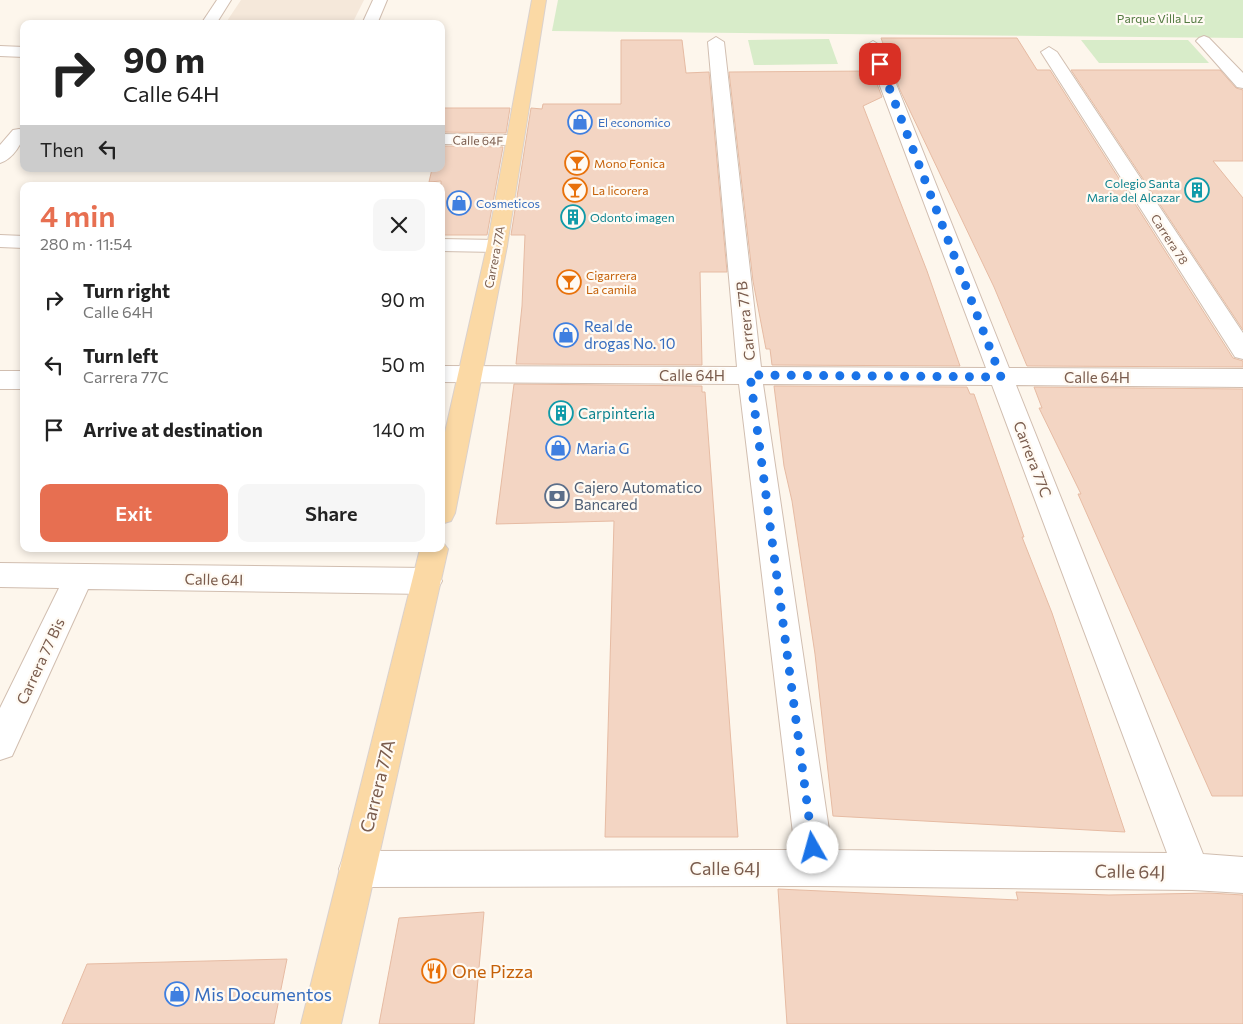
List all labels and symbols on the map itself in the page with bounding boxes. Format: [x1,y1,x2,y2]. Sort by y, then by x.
park label: Parque Villa Luz [1117,11,1203,25]
pin [859,43,901,85]
shop icon: El economico [567,109,593,135]
place label: El economico [598,115,671,129]
street label: Calle 64F [453,133,504,147]
bar icon: Mono Fonica [564,150,590,176]
place label: Mono Fonica [594,156,665,170]
place label: Colegio Santa Maria del Alcazar [1087,176,1180,204]
bar icon: La licorera [562,177,588,203]
building icon: Colegio Santa Maria del Alcazar [1184,177,1210,203]
place label: La licorera [592,183,649,197]
shop icon: Cosmeticos [446,190,472,216]
place label: Cosmeticos [476,196,540,210]
building icon: Odonto imagen [560,204,586,230]
place label: Odonto imagen [590,210,675,224]
street label: Carrera 78 [1149,211,1191,267]
street label: Carrera 77A [481,225,507,289]
place label: Cigarrera La camila [586,268,637,296]
bar icon: Cigarrera La camila [556,269,582,295]
street label: Carrera 77B [732,280,758,362]
place label: Real de drogas No. 10 [584,317,675,352]
shop icon: Real de drogas No. 10 [553,322,579,348]
street label: Calle 64H [659,366,725,384]
street label: Calle 64H [1064,368,1130,386]
building icon: Carpinteria [548,400,574,426]
place label: Carpinteria [578,404,655,422]
street label: Carrera 77C [1010,418,1056,500]
shop icon: Maria G [545,435,571,461]
place label: Maria G [576,439,630,457]
place label: Cajero Automatico Bancared [574,478,702,513]
bank icon: Cajero Automatico Bancared [544,483,570,509]
street label: Calle 64I [184,569,244,589]
street label: Carrera 77 Bis [12,615,68,707]
street label: Carrera 77A [355,737,399,835]
position arrow [786,821,838,873]
street label: Calle 64J [690,857,760,879]
street label: Calle 64J [1094,859,1166,883]
restaurant icon: One Pizza [421,958,447,984]
place label: One Pizza [452,960,533,982]
shop icon: Mis Documentos [164,981,190,1007]
place label: Mis Documentos [194,983,332,1005]

